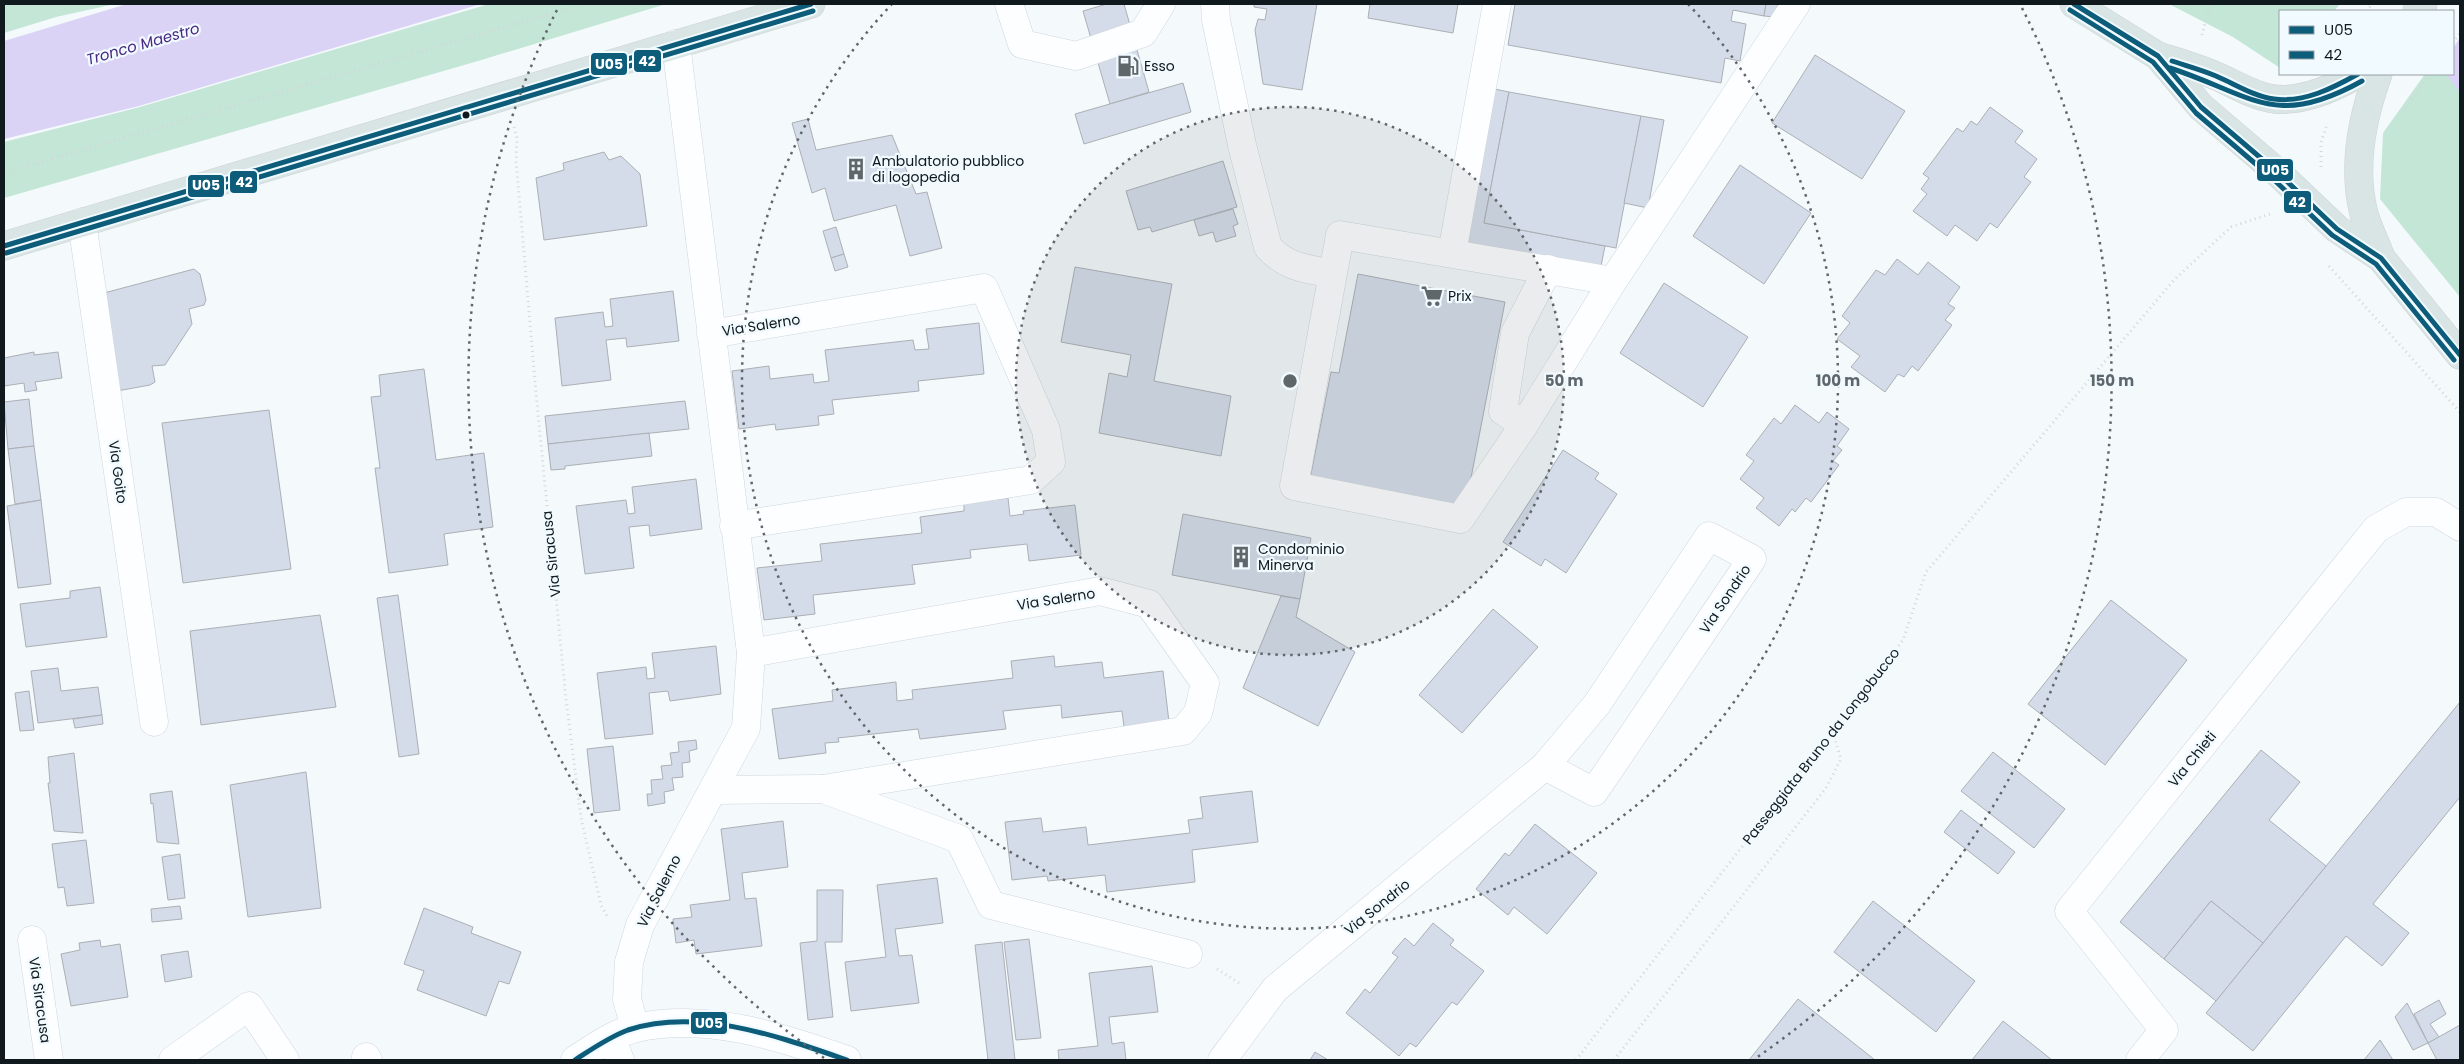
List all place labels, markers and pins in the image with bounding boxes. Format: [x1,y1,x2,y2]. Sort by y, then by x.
fuel station icon: Esso [1115,53,1141,79]
place label: Esso [1144,56,1175,76]
unlabelled marker [461,110,471,120]
place label: Ambulatorio pubblico di logopedia [872,151,1024,187]
building icon: Ambulatorio pubblico di logopedia [843,156,869,182]
supermarket icon: Prix [1419,283,1445,309]
place label: Prix [1448,286,1472,306]
centre of rings [1281,372,1299,390]
place label: Condominio Minerva [1258,539,1344,575]
building icon: Condominio Minerva [1228,544,1254,570]

